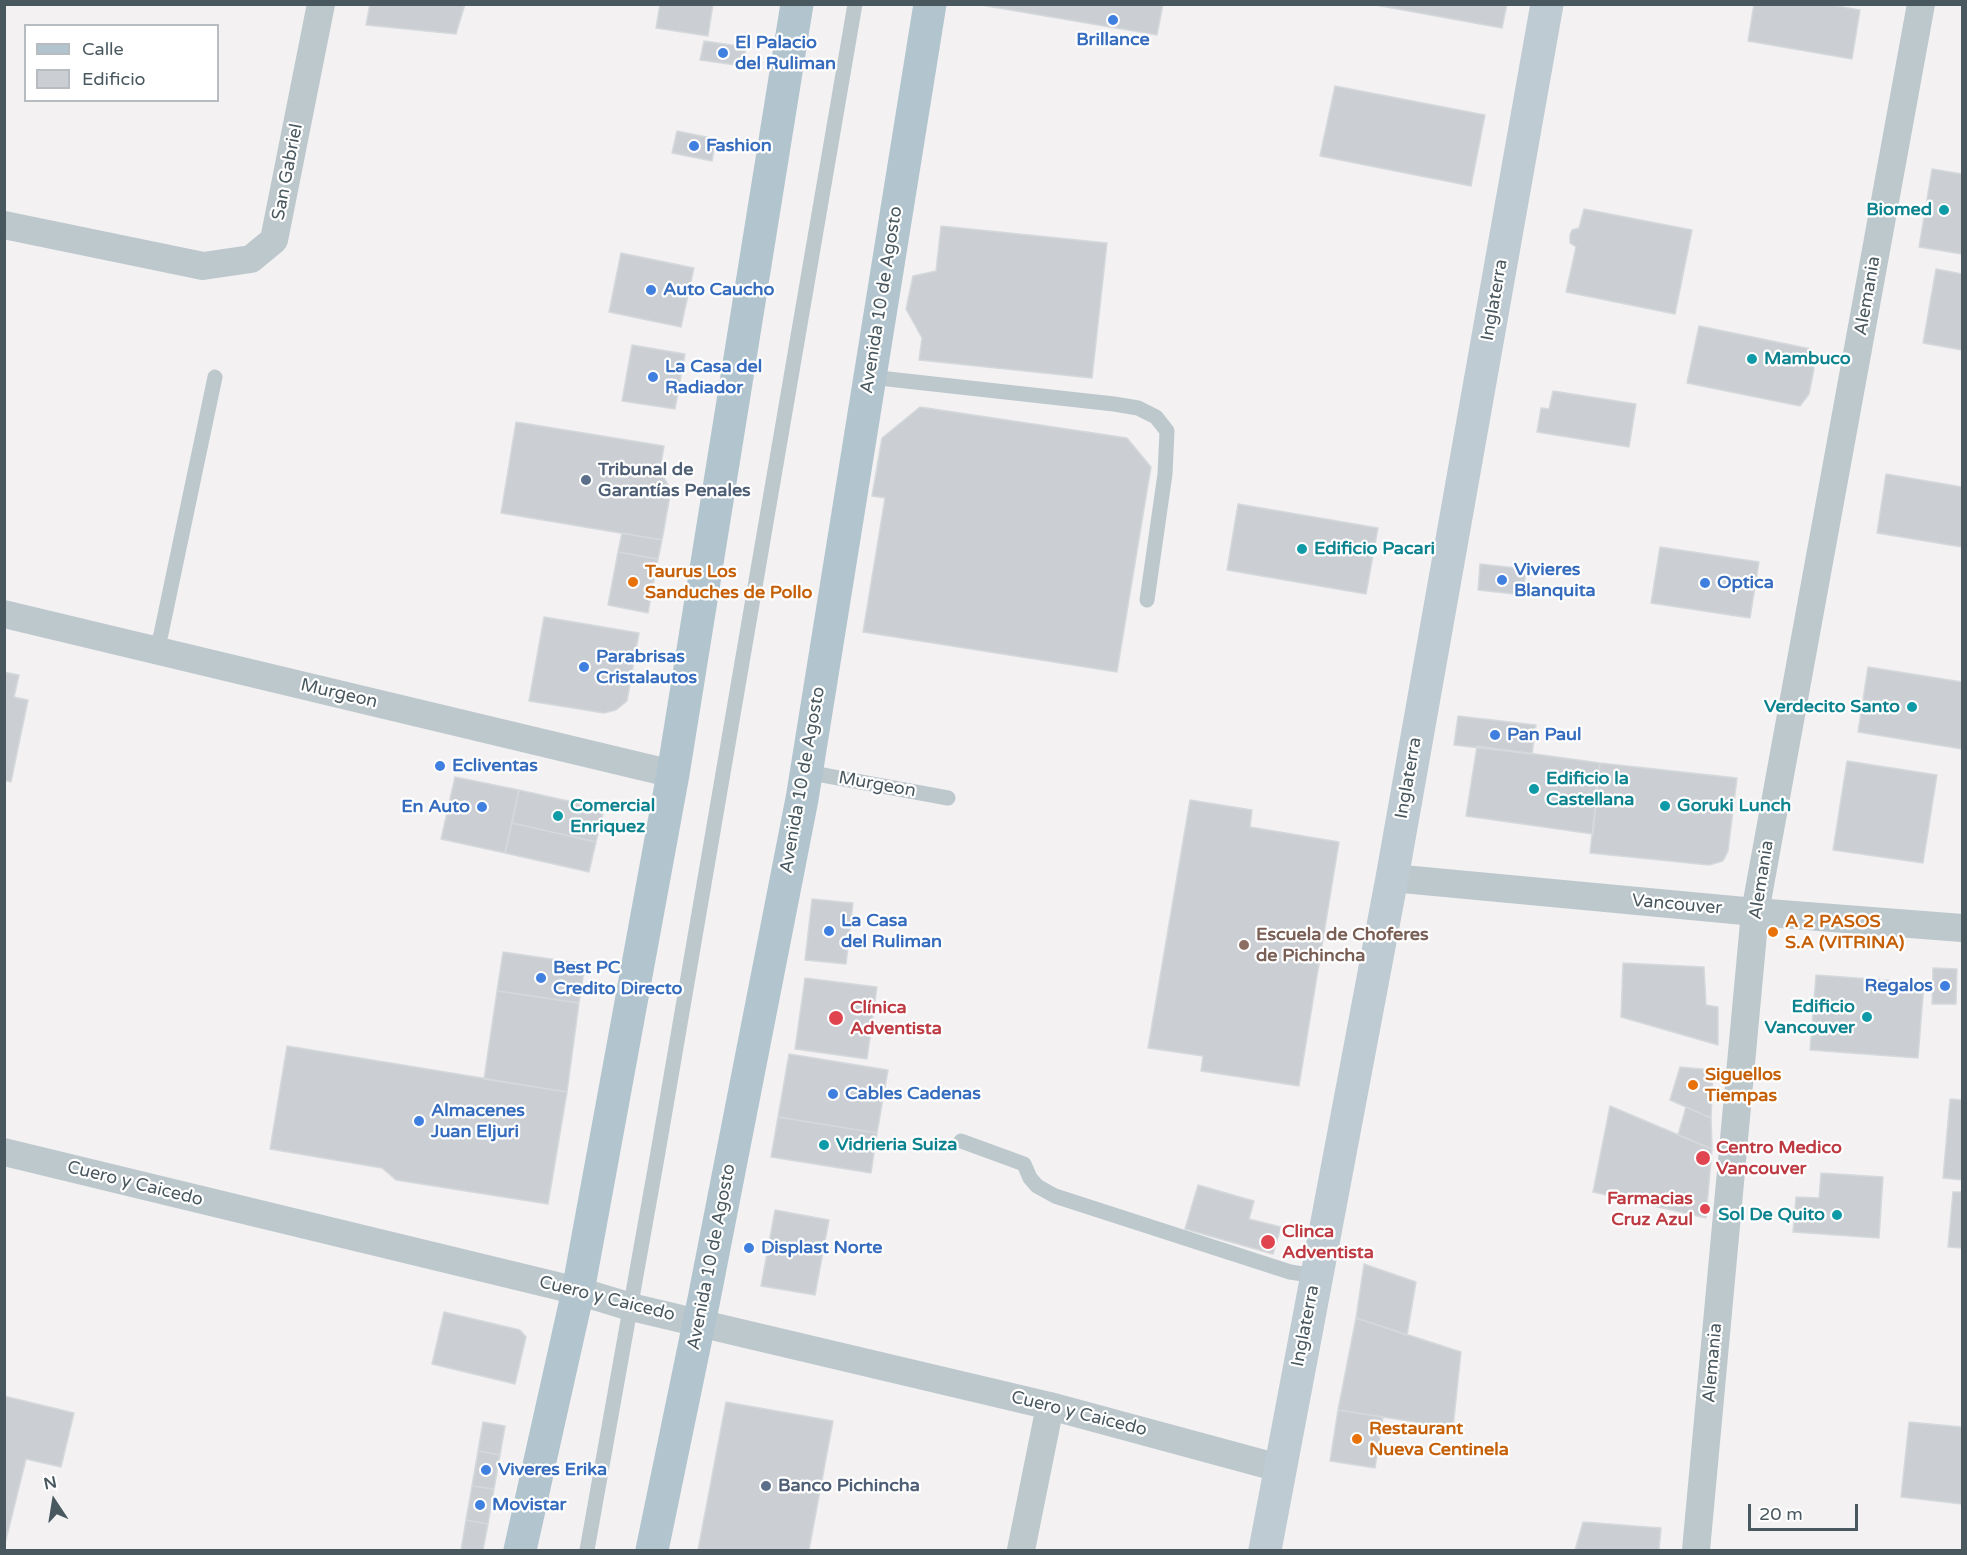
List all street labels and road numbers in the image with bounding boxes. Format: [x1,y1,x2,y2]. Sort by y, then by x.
street label: San Gabriel [268,122,308,222]
street label: Avenida 10 de Agosto [857,205,907,395]
street label: Alemania [1850,255,1886,337]
street label: Inglaterra [1477,258,1513,342]
street label: Murgeon [298,675,380,713]
street label: Avenida 10 de Agosto [776,685,830,875]
street label: Inglaterra [1391,736,1427,820]
street label: Murgeon [837,768,917,802]
street label: Alemania [1745,839,1779,921]
street label: Vancouver [1631,890,1723,920]
street label: Cuero y Caicedo [65,1157,205,1211]
street label: Avenida 10 de Agosto [683,1162,741,1352]
street label: Cuero y Caicedo [537,1272,677,1326]
street label: Inglaterra [1288,1283,1324,1369]
street label: Alemania [1699,1322,1727,1404]
street label: Cuero y Caicedo [1009,1387,1149,1441]

